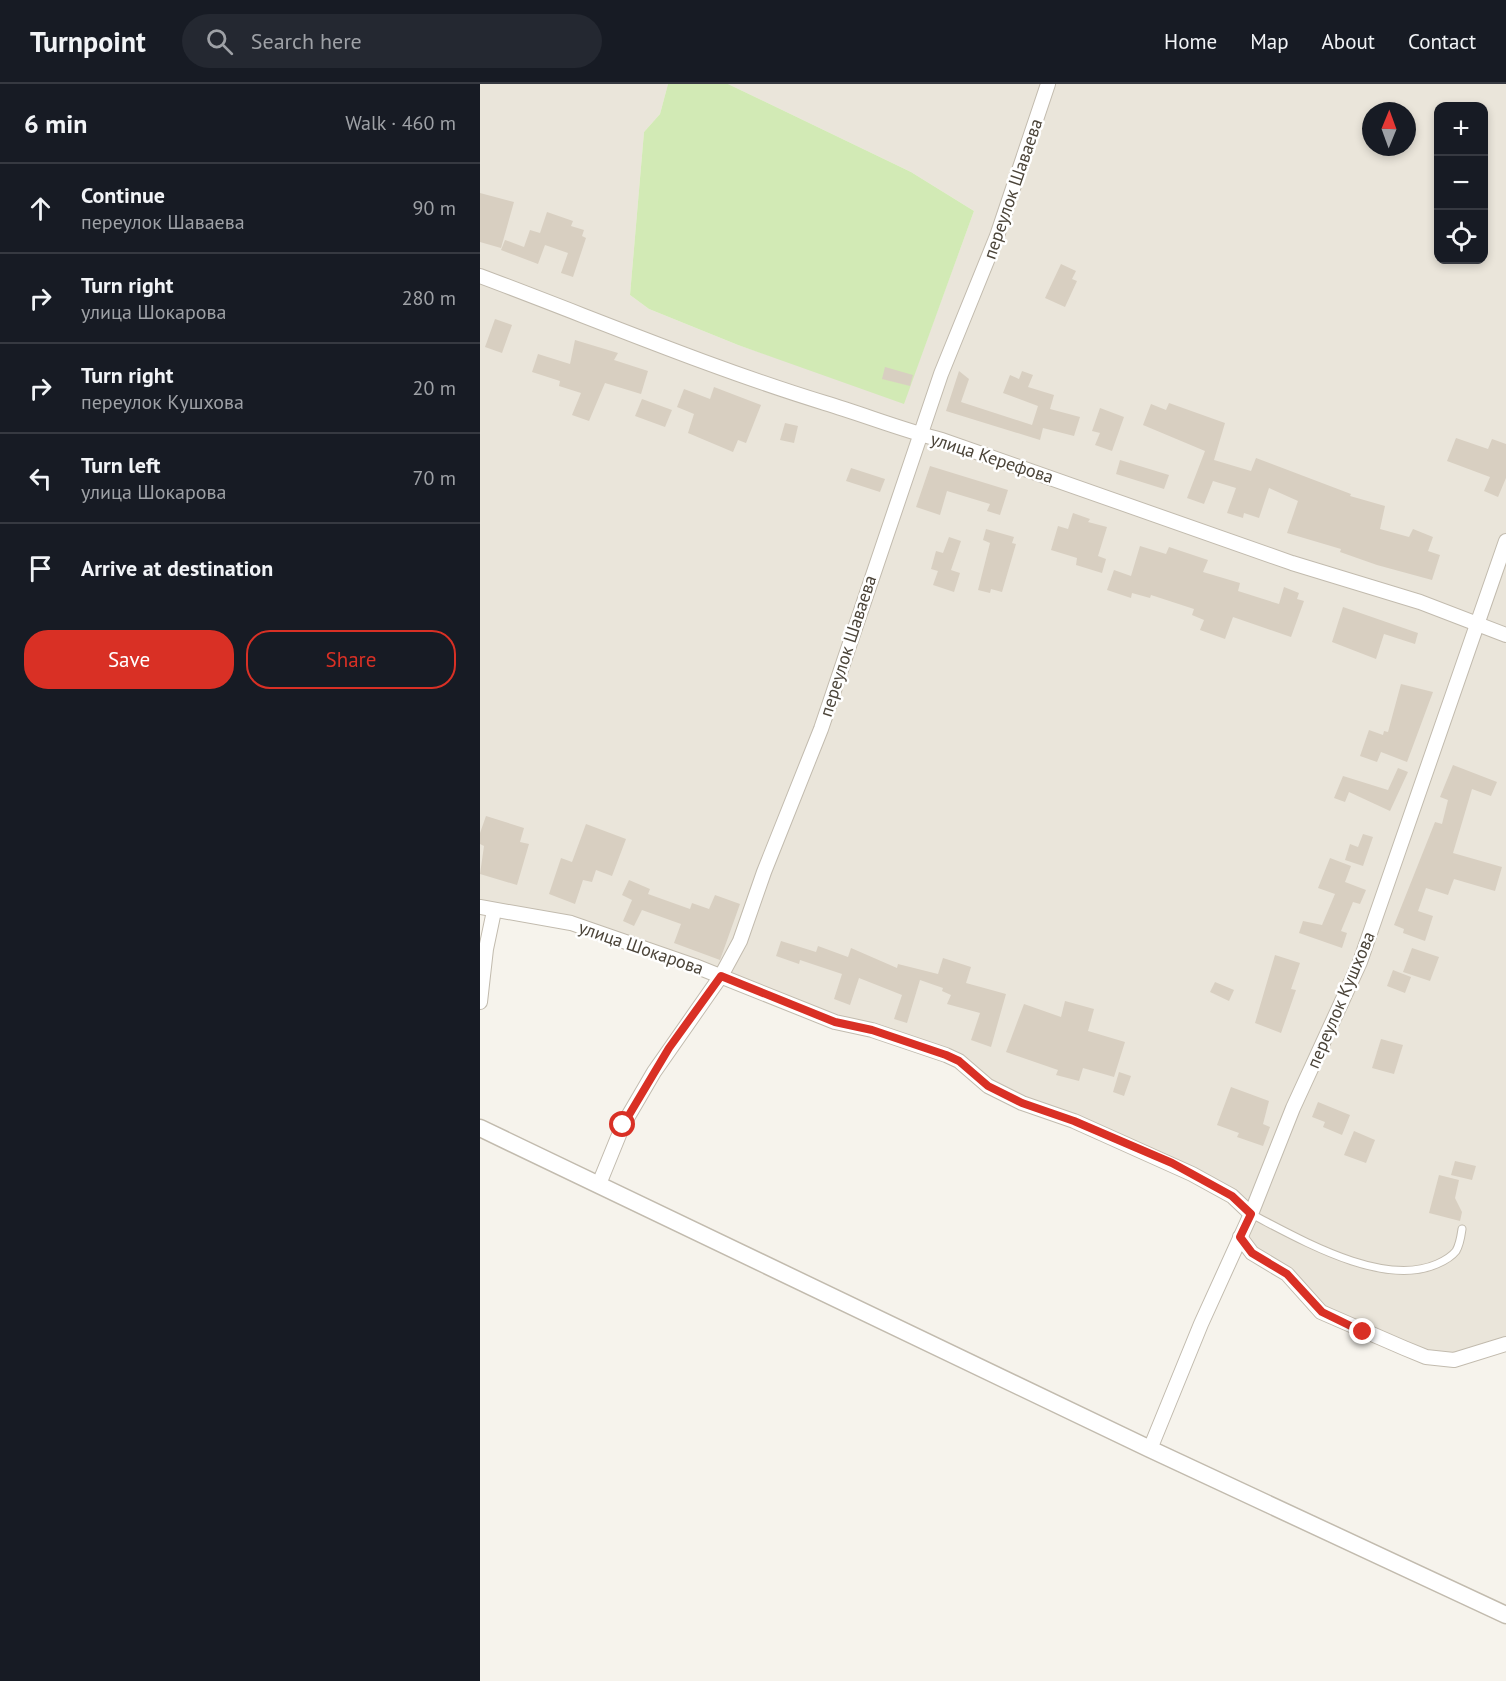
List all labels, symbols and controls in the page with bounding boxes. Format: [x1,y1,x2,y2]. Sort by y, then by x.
search box [182,14,602,68]
text: Turnpoint [30,23,146,60]
icon: search [203,25,236,58]
text: Search here [251,27,362,55]
text: Home [1164,28,1217,55]
text: Map [1250,28,1289,55]
text: About [1322,28,1375,55]
text: Contact [1408,28,1476,55]
north arrow [1362,102,1416,156]
map controls [1434,102,1488,264]
button: + [1434,102,1488,156]
text: 6 min [24,107,87,140]
text: Walk · 460 m [345,110,456,136]
street label: переулок Шаваева [978,115,1047,262]
button: − [1434,156,1488,210]
text: Continue [81,181,165,209]
icon: ahead [24,192,57,225]
text: 90 m [413,195,456,221]
text: переулок Шаваева [81,209,245,235]
button: locate [1434,210,1488,264]
text: Turn right [81,271,173,299]
icon: right [24,282,57,315]
text: 280 m [402,285,456,311]
text: улица Шокарова [81,299,226,325]
text: Turn right [81,361,173,389]
icon: right [24,372,57,405]
text: 20 m [413,375,456,401]
text: переулок Кушхова [81,389,244,415]
street label: улица Керефова [928,427,1057,488]
text: Turn left [81,451,161,479]
icon: left [24,462,57,495]
text: 70 m [413,465,456,491]
text: улица Шокарова [81,479,226,505]
icon: arrive [24,552,57,585]
text: Arrive at destination [81,554,273,582]
street label: переулок Шаваева [814,572,881,719]
button: Save [24,630,234,689]
button: Share [246,630,456,689]
street label: улица Шокарова [576,915,707,980]
street label: переулок Кушхова [1301,928,1380,1072]
route start [609,1111,635,1137]
route end [1349,1318,1375,1344]

